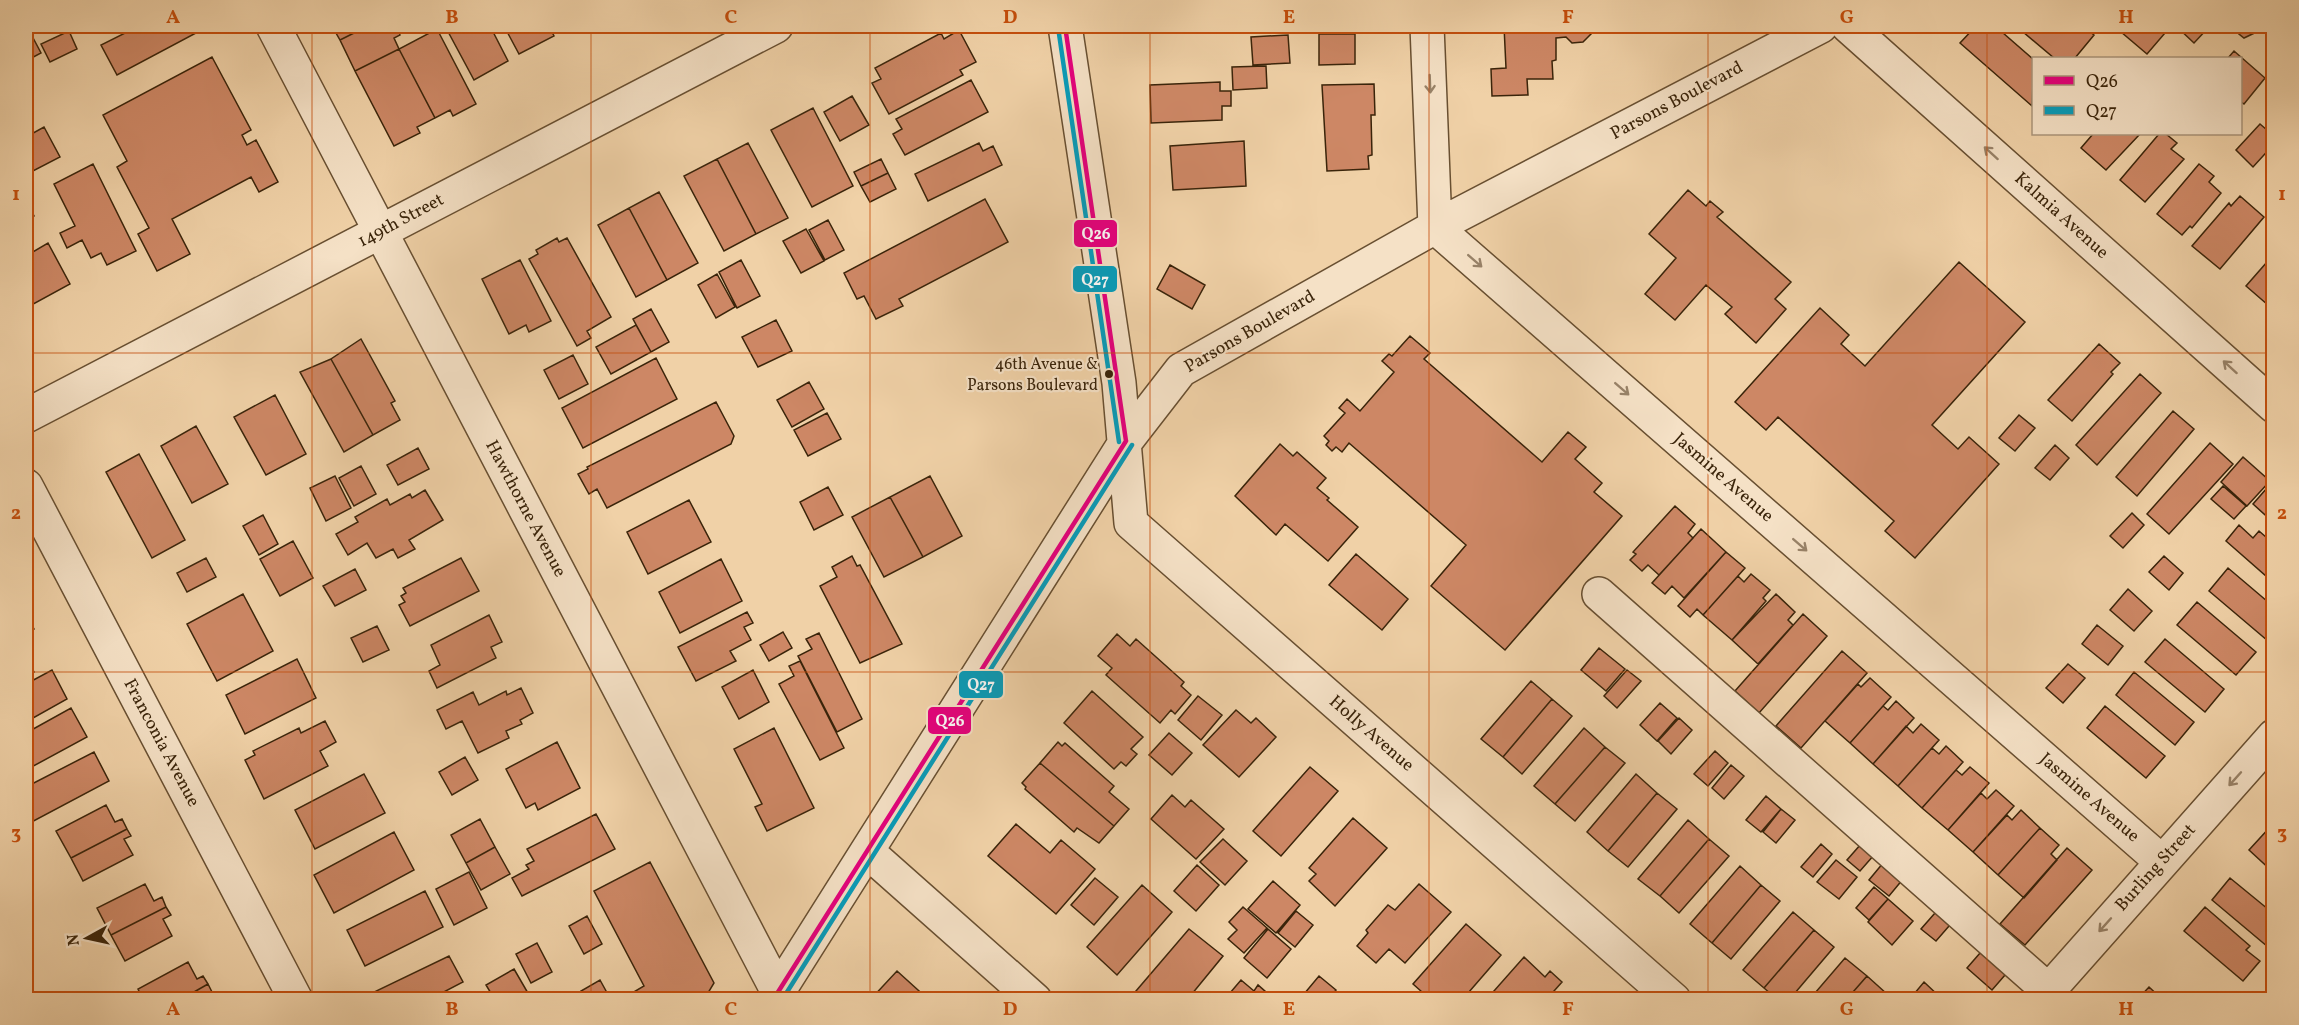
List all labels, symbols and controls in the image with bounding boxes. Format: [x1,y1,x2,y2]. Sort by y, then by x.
text: A [166,4,180,32]
text: B [445,4,459,32]
text: C [725,4,738,32]
text: D [1003,4,1017,32]
text: E [1283,4,1295,32]
text: F [1562,4,1574,32]
text: G [1840,4,1854,32]
text: H [2118,4,2134,32]
street label: Parsons Boulevard [1606,55,1748,147]
legend [2032,57,2242,135]
text: Q26 [2086,70,2118,95]
one-way arrow [1424,73,1435,93]
text: Q27 [2086,100,2117,125]
one-way arrow [1983,146,1998,160]
street label: Kalmia Avenue [2008,167,2114,265]
text: 1 [12,181,20,209]
text: 1 [2278,181,2286,209]
street label: 149th Street [353,188,449,254]
line badge: Q26 [1073,219,1118,248]
text: Q26 [1081,224,1111,246]
one-way arrow [1467,254,1482,268]
line badge: Q27 [1072,265,1118,293]
text: Q27 [1081,270,1109,292]
street label: Parsons Boulevard [1180,284,1320,380]
place label: 46th Avenue & Parsons Boulevard [967,354,1098,397]
one-way arrow [2223,360,2238,374]
marker: 46th Avenue & Parsons Boulevard [1103,368,1115,380]
one-way arrow [1614,382,1629,396]
street label: Jasmine Avenue [1667,427,1779,529]
street label: Hawthorne Avenue [478,436,572,582]
text: 2 [11,500,21,528]
text: 2 [2277,500,2287,528]
one-way arrow [1792,538,1807,552]
line badge: Q27 [958,670,1004,699]
street label: Franconia Avenue [117,674,205,812]
text: Q27 [967,675,995,697]
street label: Holly Avenue [1323,690,1419,778]
line badge: Q26 [927,706,972,735]
text: Q26 [935,711,965,733]
street label: Jasmine Avenue [2033,747,2145,849]
one-way arrow [2228,772,2242,787]
street label: Burling Street [2110,819,2202,917]
text: 3 [11,820,21,848]
text: 3 [2277,820,2287,848]
north arrow [57,908,117,968]
one-way arrow [2098,917,2112,932]
text: N [62,932,86,947]
text: A [166,996,180,1024]
text: B [445,996,459,1024]
text: C [725,996,738,1024]
text: D [1003,996,1017,1024]
text: E [1283,996,1295,1024]
text: F [1562,996,1574,1024]
text: G [1840,996,1854,1024]
text: H [2118,996,2134,1024]

